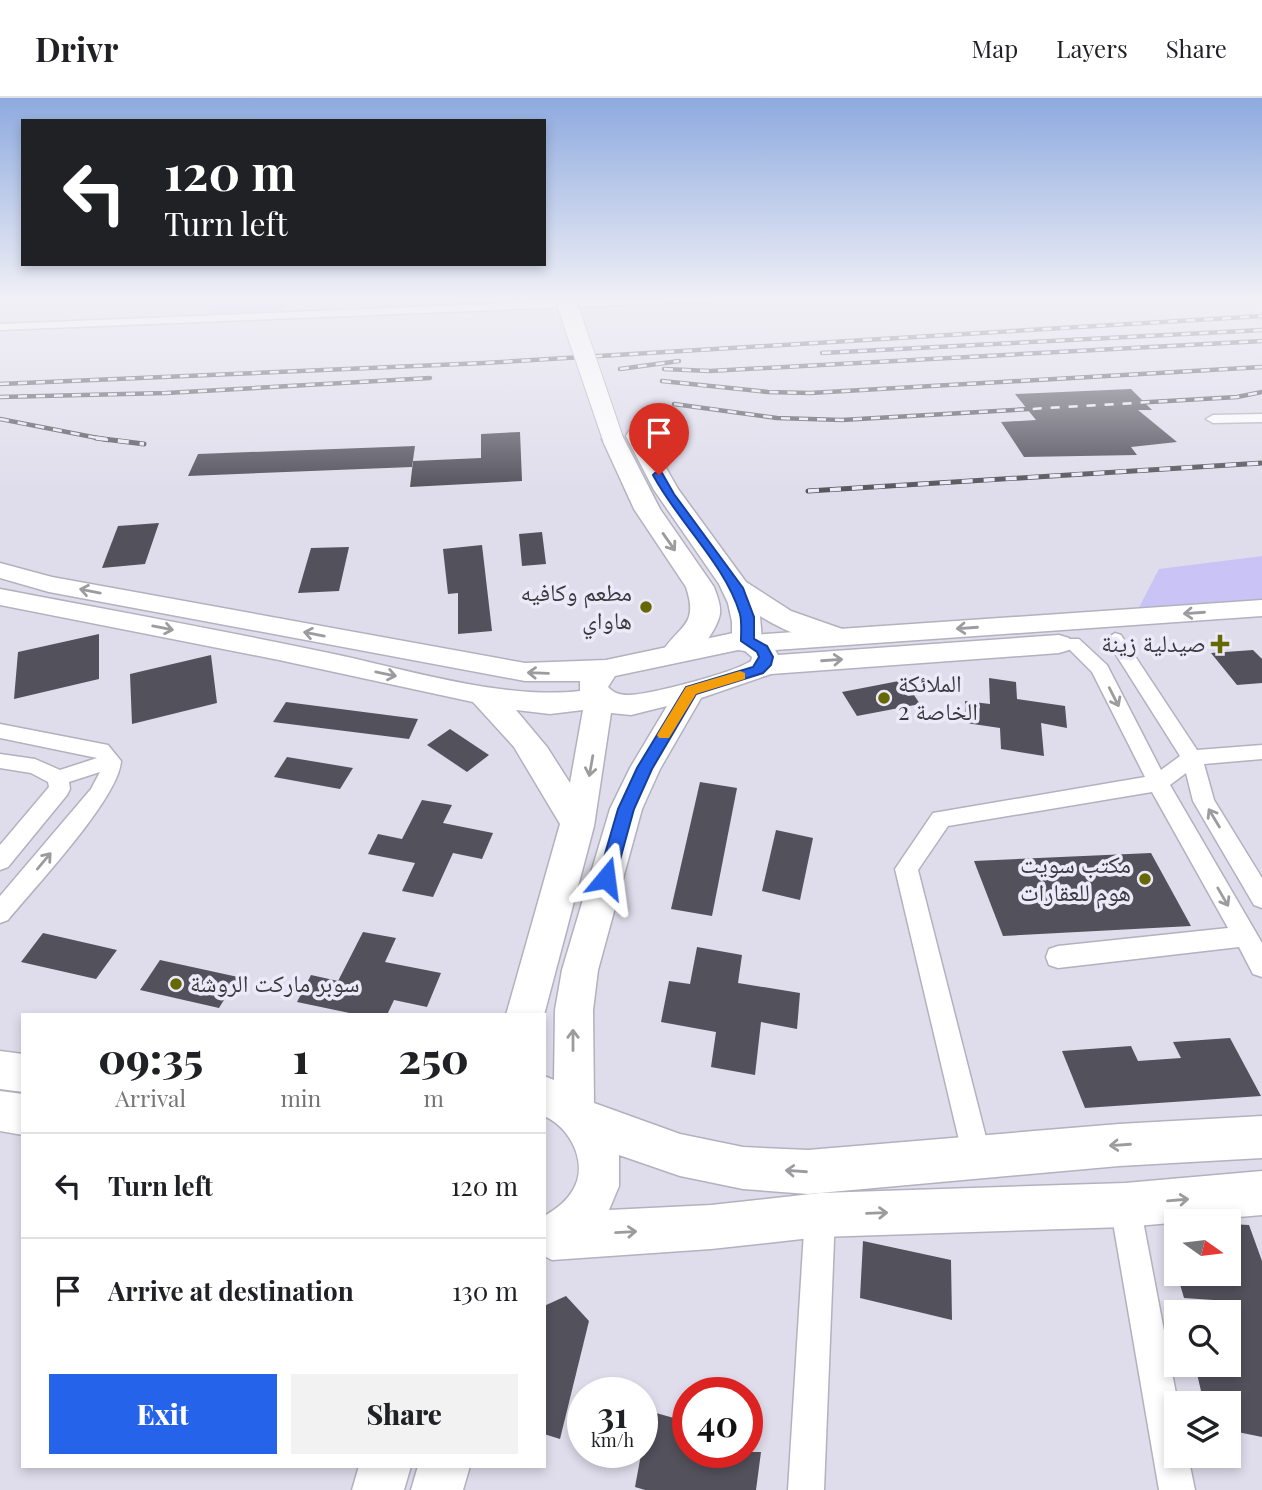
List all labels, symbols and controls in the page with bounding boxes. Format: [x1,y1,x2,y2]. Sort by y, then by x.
text: Drivr [35,26,118,70]
text: Map [972,32,1018,64]
text: Layers [1056,32,1128,64]
text: Share [1166,32,1227,64]
text: 120 m [164,138,296,203]
icon: left [49,147,140,238]
text: Turn left [164,201,288,244]
pin [629,403,689,475]
icon: arrive [640,414,678,452]
one-way arrow [662,532,676,551]
place label: مطعم وكافيه هاواي [521,575,632,640]
one-way arrow [79,584,102,598]
marker: مطعم وكافيه هاواي [638,599,654,615]
one-way arrow [1183,607,1206,620]
one-way arrow [151,622,174,636]
one-way arrow [956,622,979,635]
place label: صيدلية زينة [1101,626,1206,658]
one-way arrow [303,627,326,640]
marker: صيدلية زينة [1212,636,1228,652]
one-way arrow [820,654,843,667]
one-way arrow [526,666,549,679]
place label: الملائكة الخاصة 2 [898,666,978,726]
one-way arrow [374,667,397,681]
one-way arrow [1107,686,1121,707]
marker: الملائكة الخاصة 2 [876,690,892,706]
one-way arrow [583,754,597,777]
one-way arrow [1207,809,1221,829]
position arrow [569,841,643,915]
place label: مكتب سويت هوم للعقارات [1020,847,1131,909]
one-way arrow [36,852,51,870]
marker: مكتب سويت هوم للعقارات [1137,871,1153,887]
one-way arrow [1216,886,1230,906]
place label: سوبر ماركت الروشة [190,966,360,998]
marker: سوبر ماركت الروشة [168,976,184,992]
text: 09:35 [98,1029,203,1085]
text: 1 [293,1029,309,1085]
text: 250 [399,1029,469,1085]
one-way arrow [566,1029,580,1052]
text: Arrival [115,1082,186,1113]
text: min [280,1082,321,1113]
text: m [423,1082,444,1113]
one-way arrow [1110,1139,1132,1152]
one-way arrow [785,1164,808,1177]
icon: left [49,1167,87,1205]
text: Turn left [108,1168,213,1203]
text: 120 m [451,1168,518,1203]
one-way arrow [1166,1193,1188,1206]
one-way arrow [865,1206,888,1220]
north arrow [1164,1209,1241,1286]
map controls [1164,1209,1241,1468]
one-way arrow [614,1225,637,1238]
icon: arrive [49,1272,87,1310]
text: Arrive at destination [108,1273,354,1308]
text: 130 m [452,1273,518,1308]
button: search [1164,1300,1241,1377]
button: Exit [49,1374,277,1454]
button: Share [291,1374,518,1454]
speed limit sign: 40 [672,1377,763,1468]
text: 31 [597,1390,628,1437]
button: layers [1164,1391,1241,1468]
text: km/h [591,1428,634,1452]

